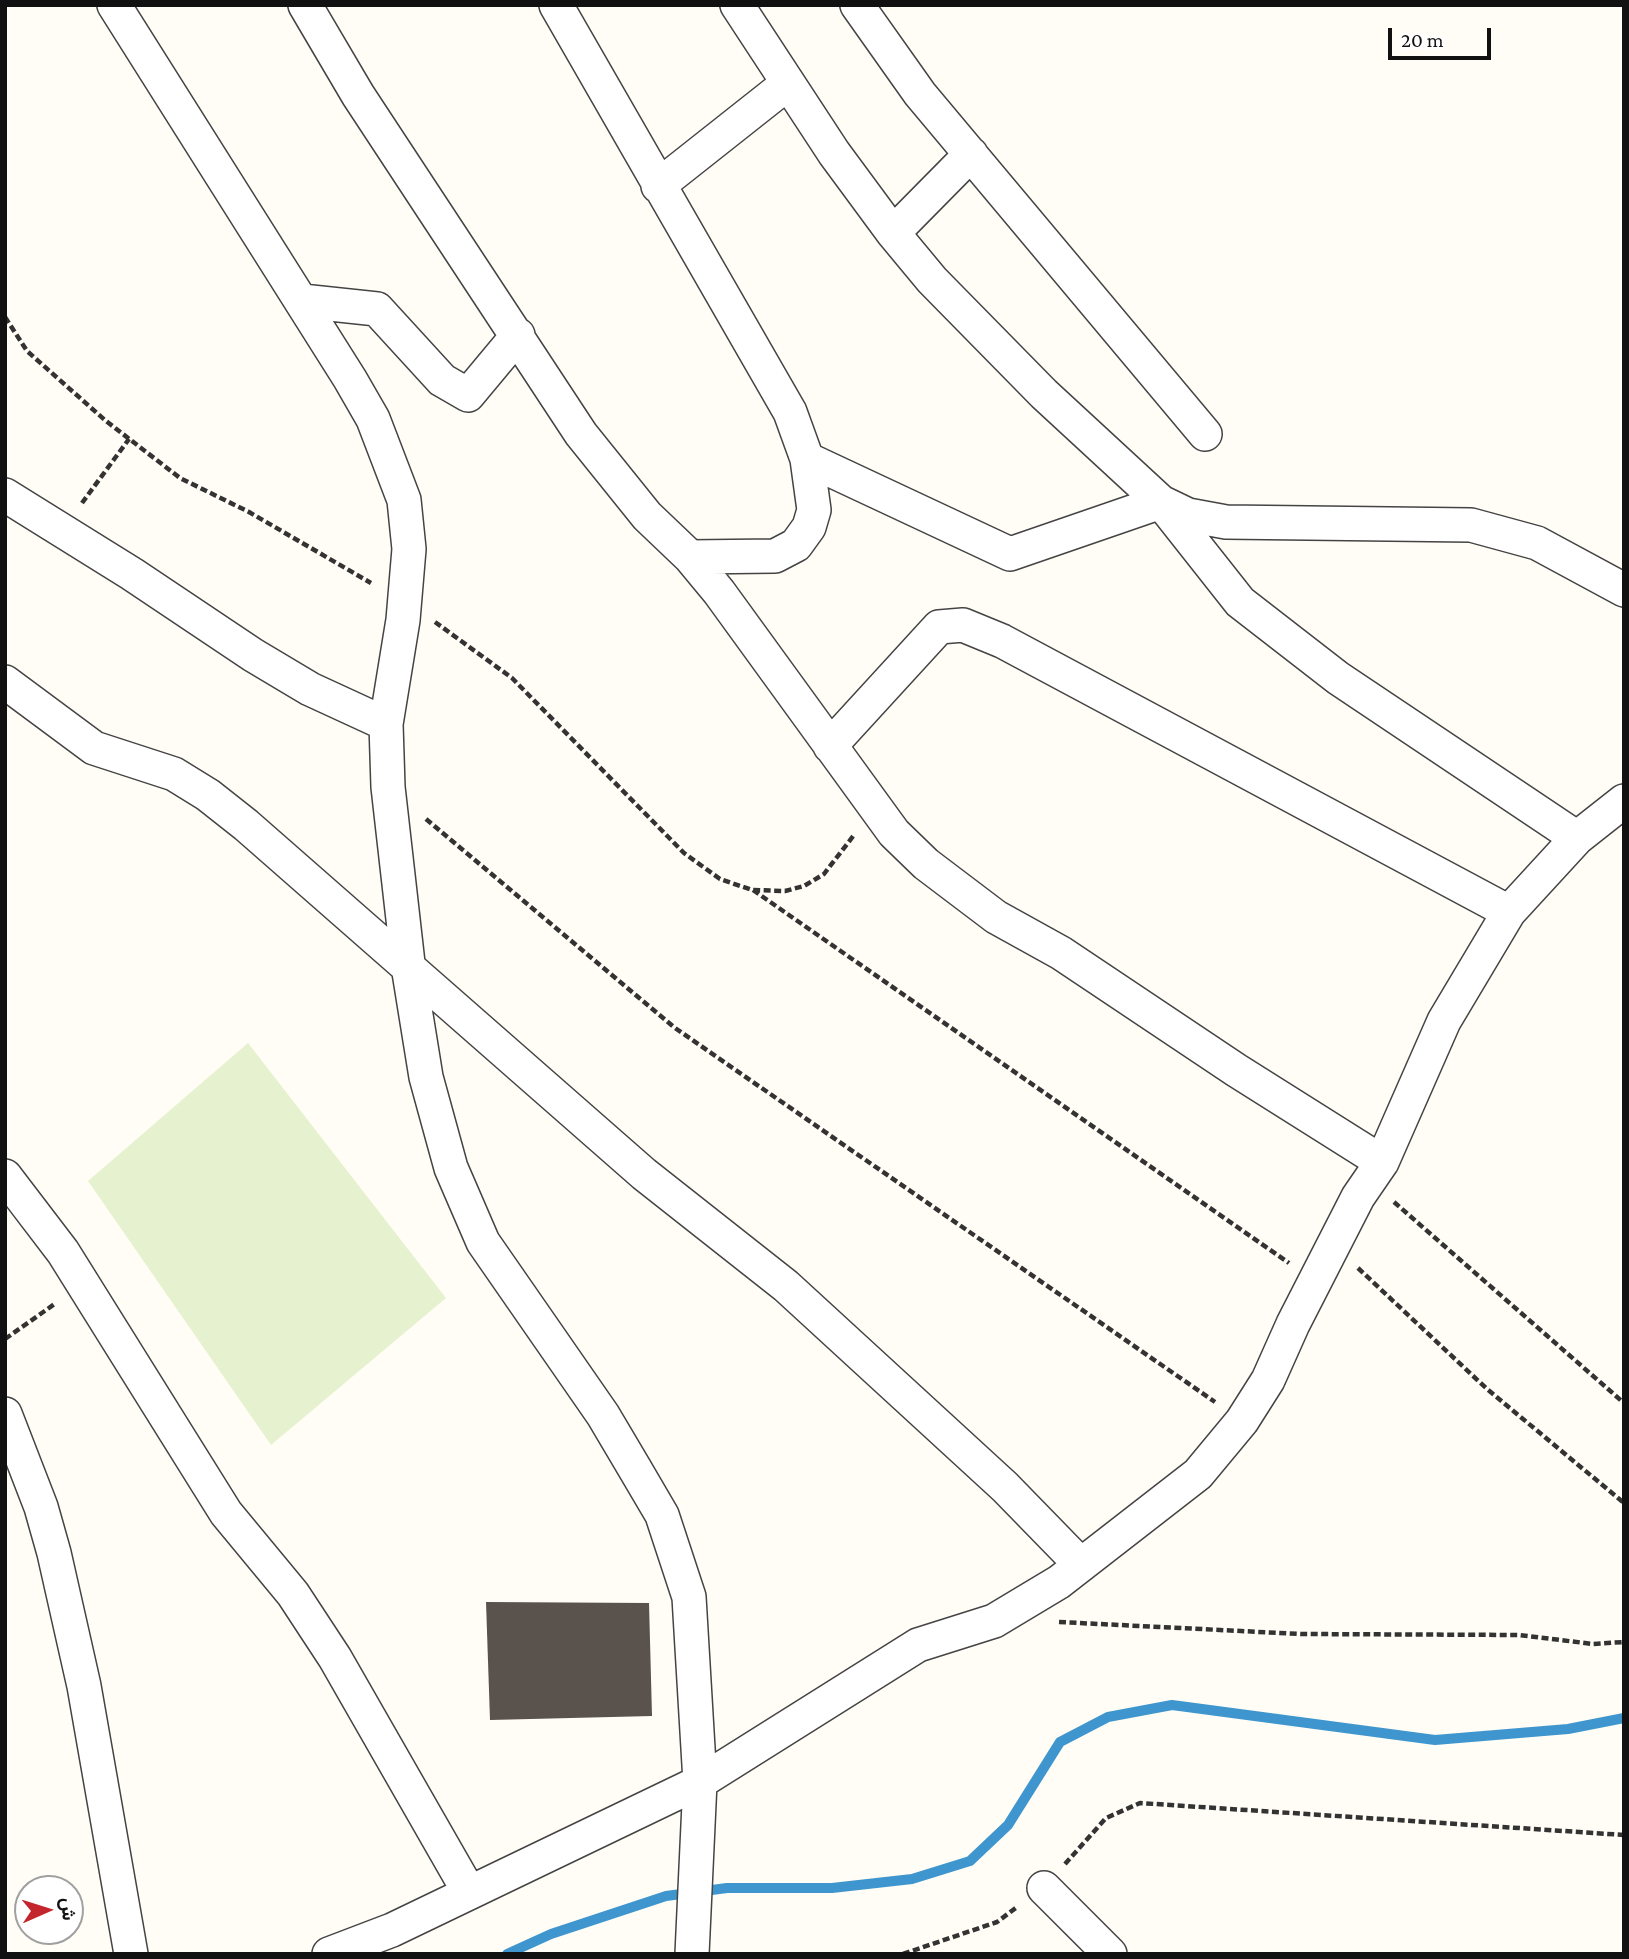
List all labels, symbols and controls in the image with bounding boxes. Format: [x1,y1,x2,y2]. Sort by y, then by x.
scale bar [1391,14,1494,58]
text: 20 m [1401,28,1444,52]
north arrow [14,1875,84,1945]
text: ش [57,1897,80,1921]

